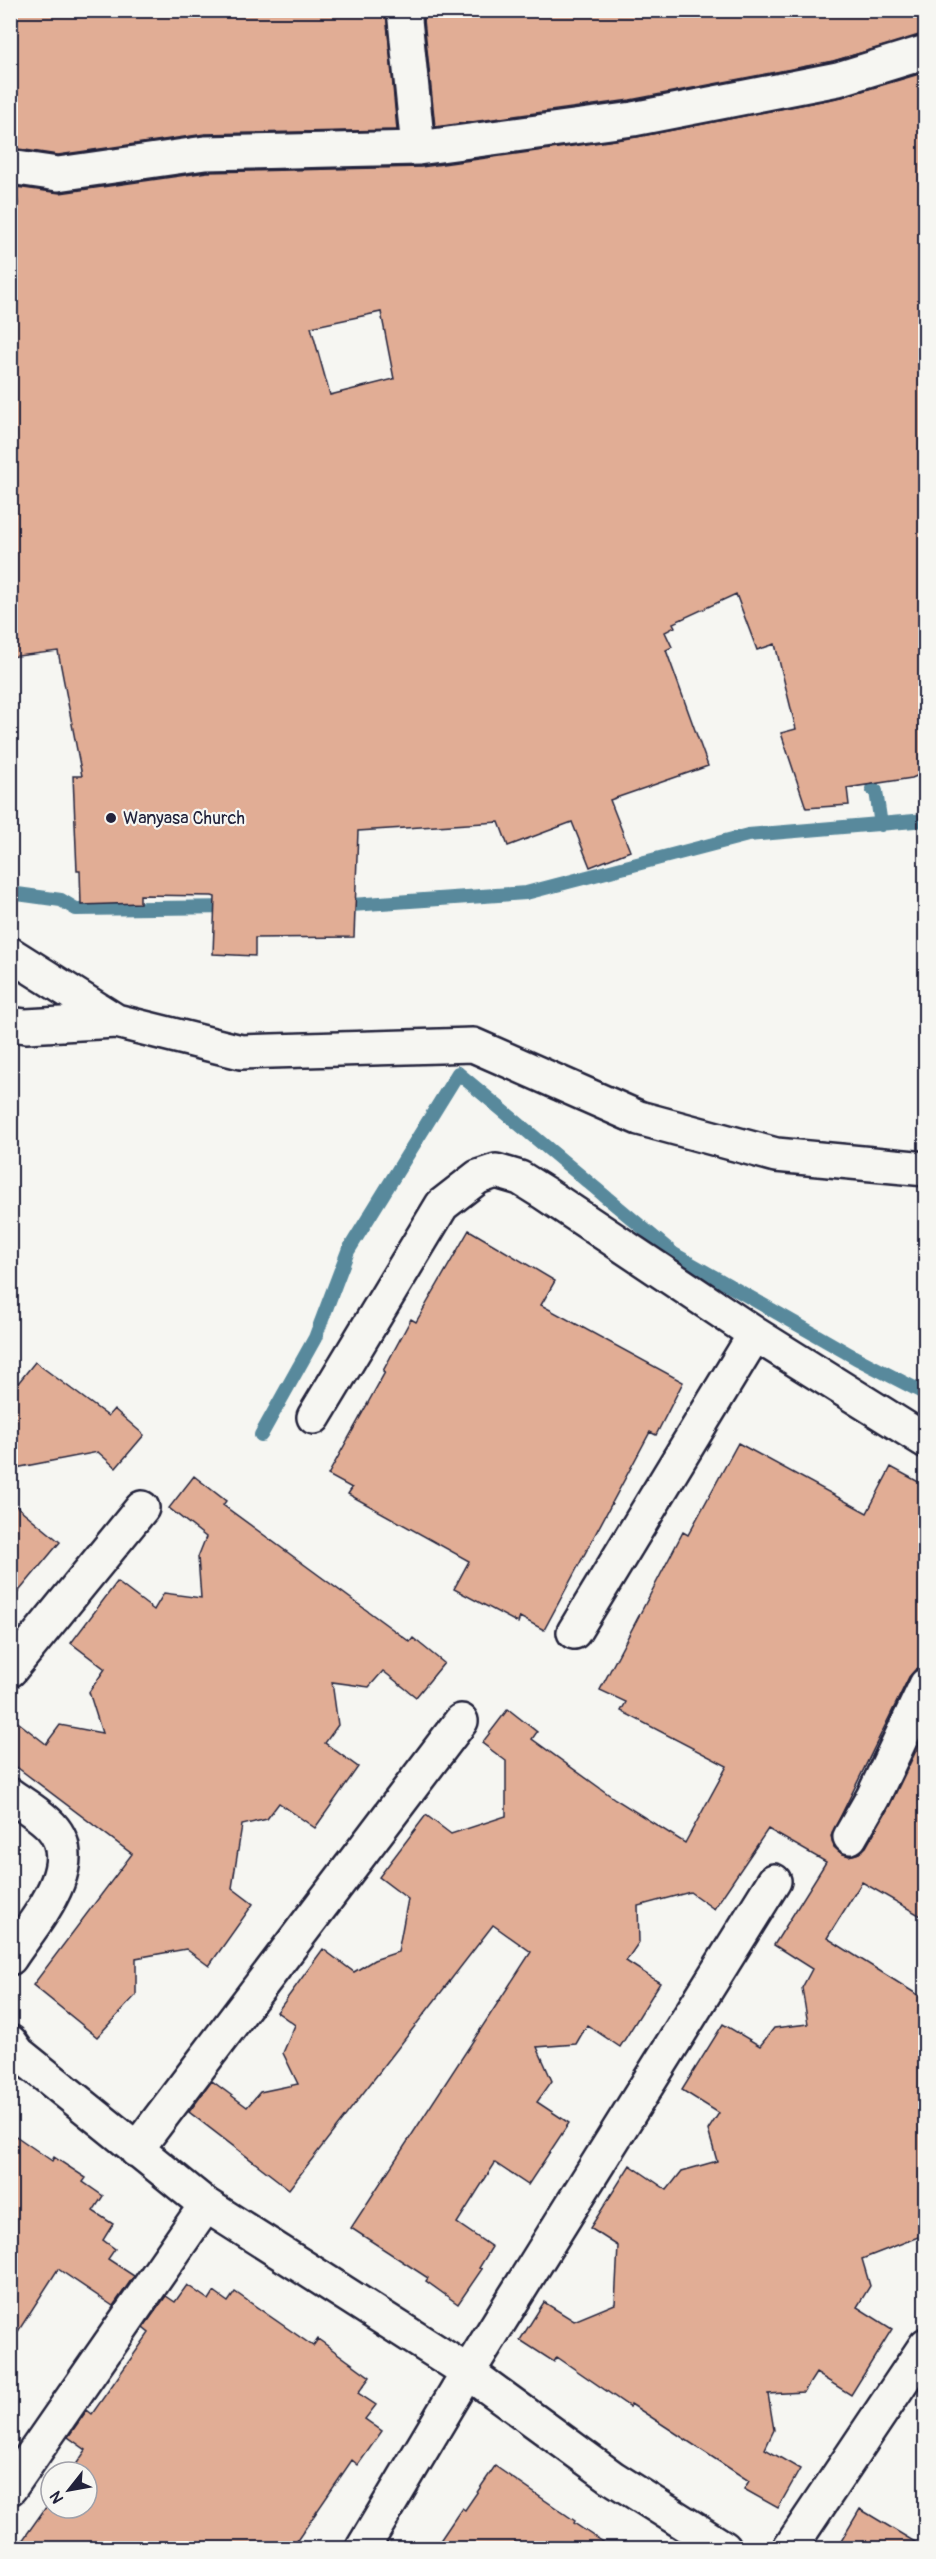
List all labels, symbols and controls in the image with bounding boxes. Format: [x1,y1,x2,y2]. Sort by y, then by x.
place label: Wanyasa Church [123,807,245,830]
marker: Wanyasa Church [104,811,118,825]
north arrow [39,2460,99,2520]
text: N [46,2487,68,2507]

